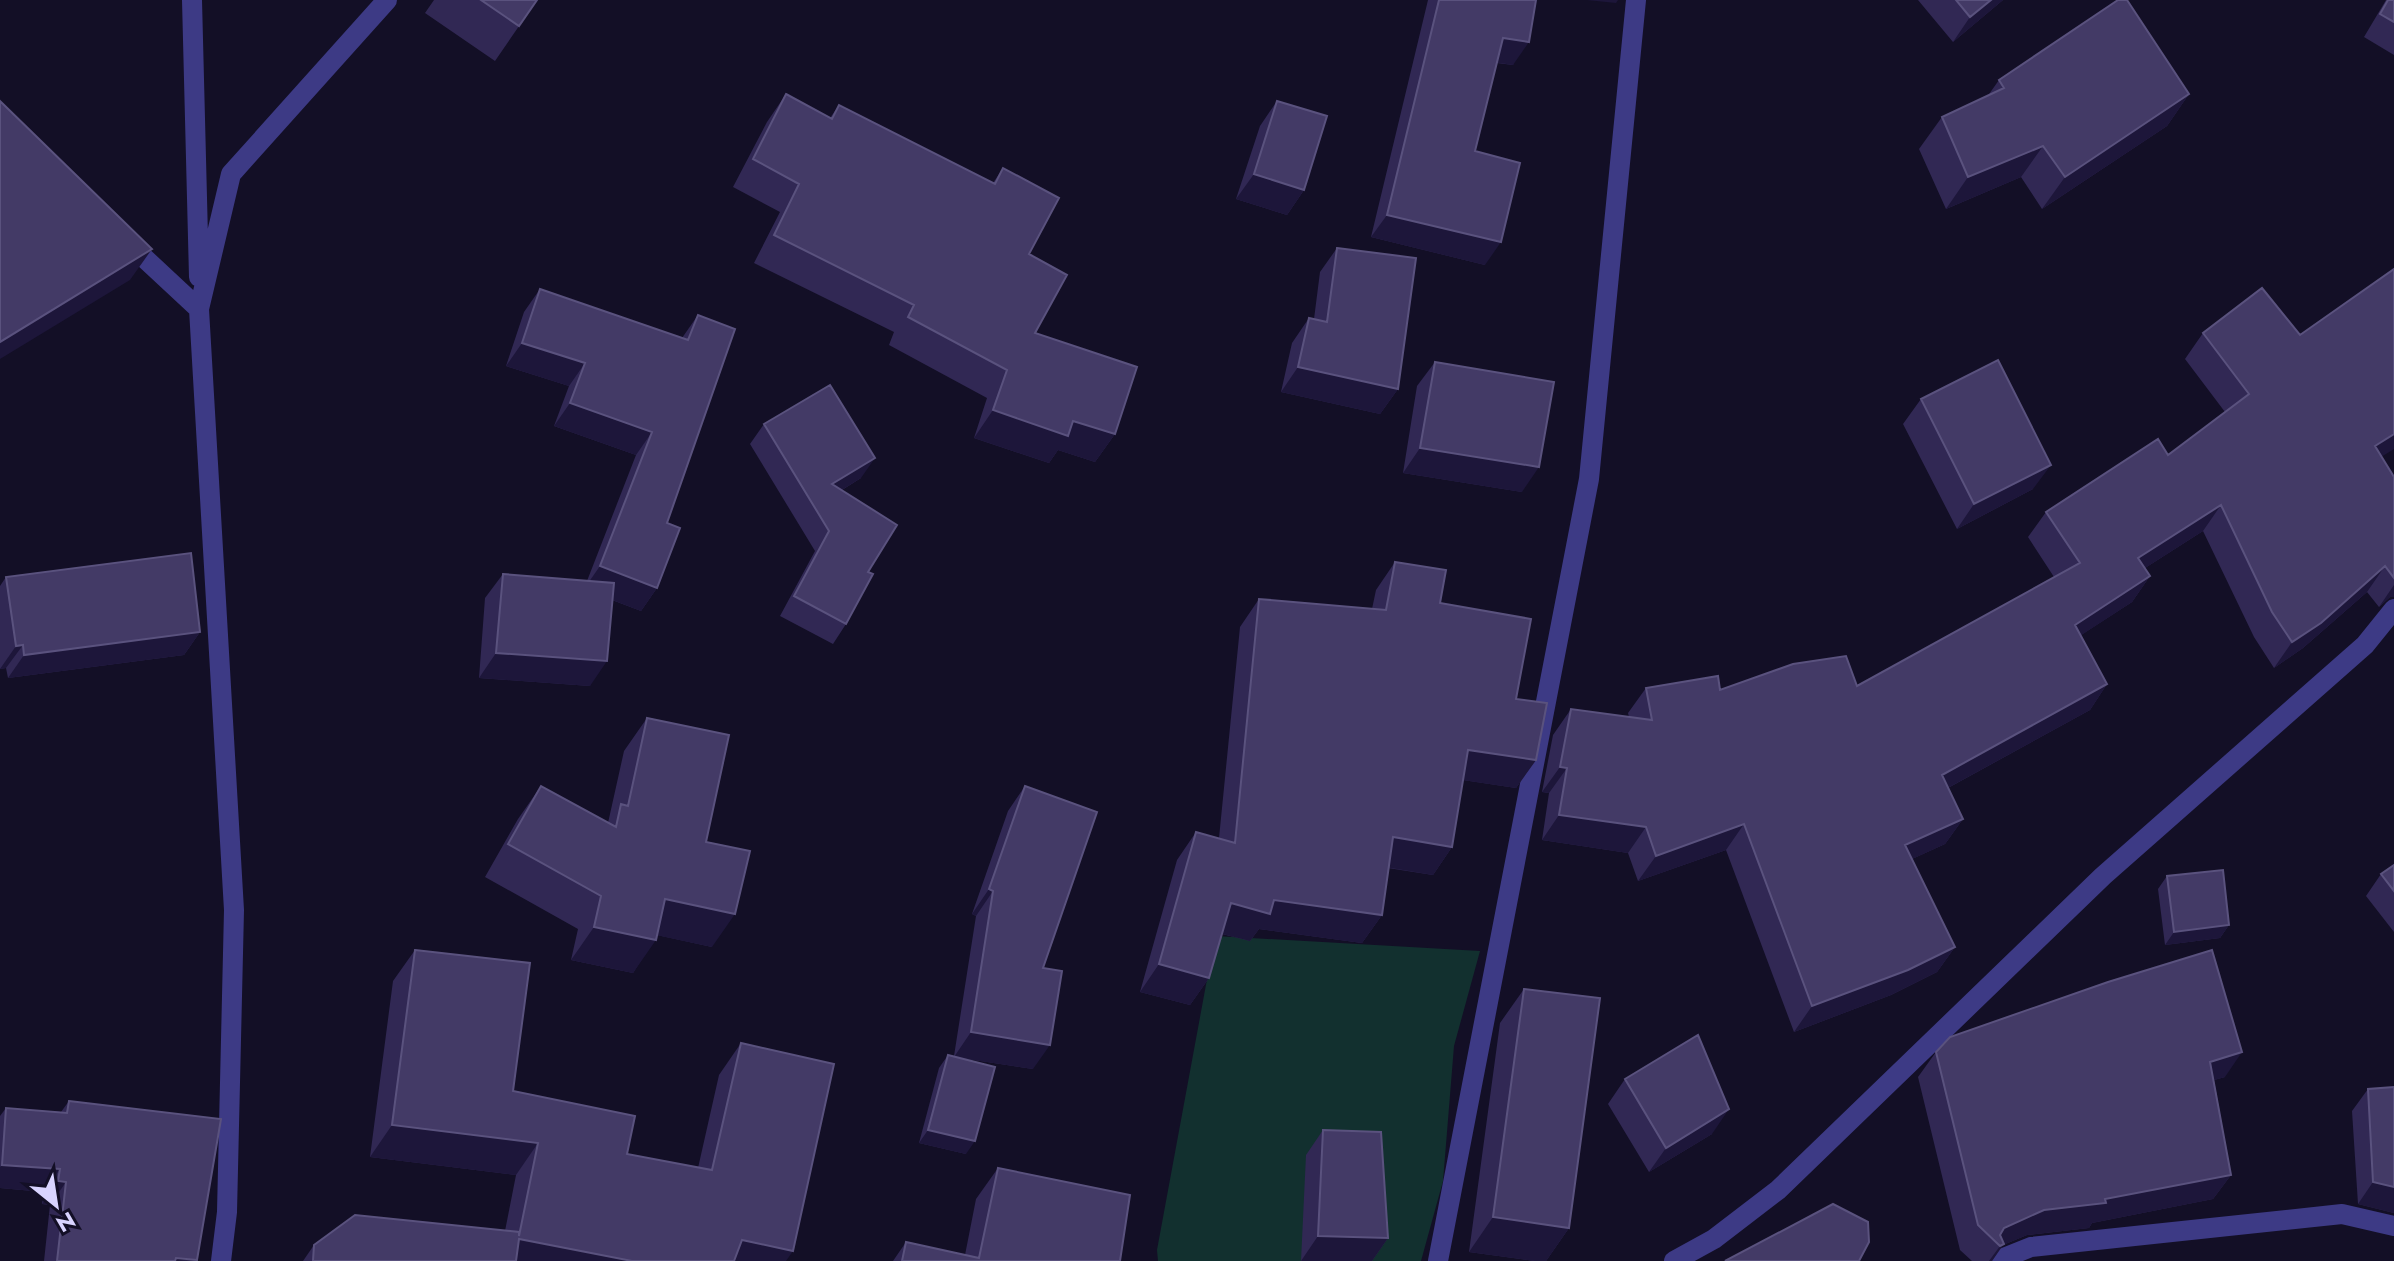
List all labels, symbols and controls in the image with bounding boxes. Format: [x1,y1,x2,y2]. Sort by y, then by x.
north arrow [16,1165,96,1245]
text: N [50,1204,82,1241]

